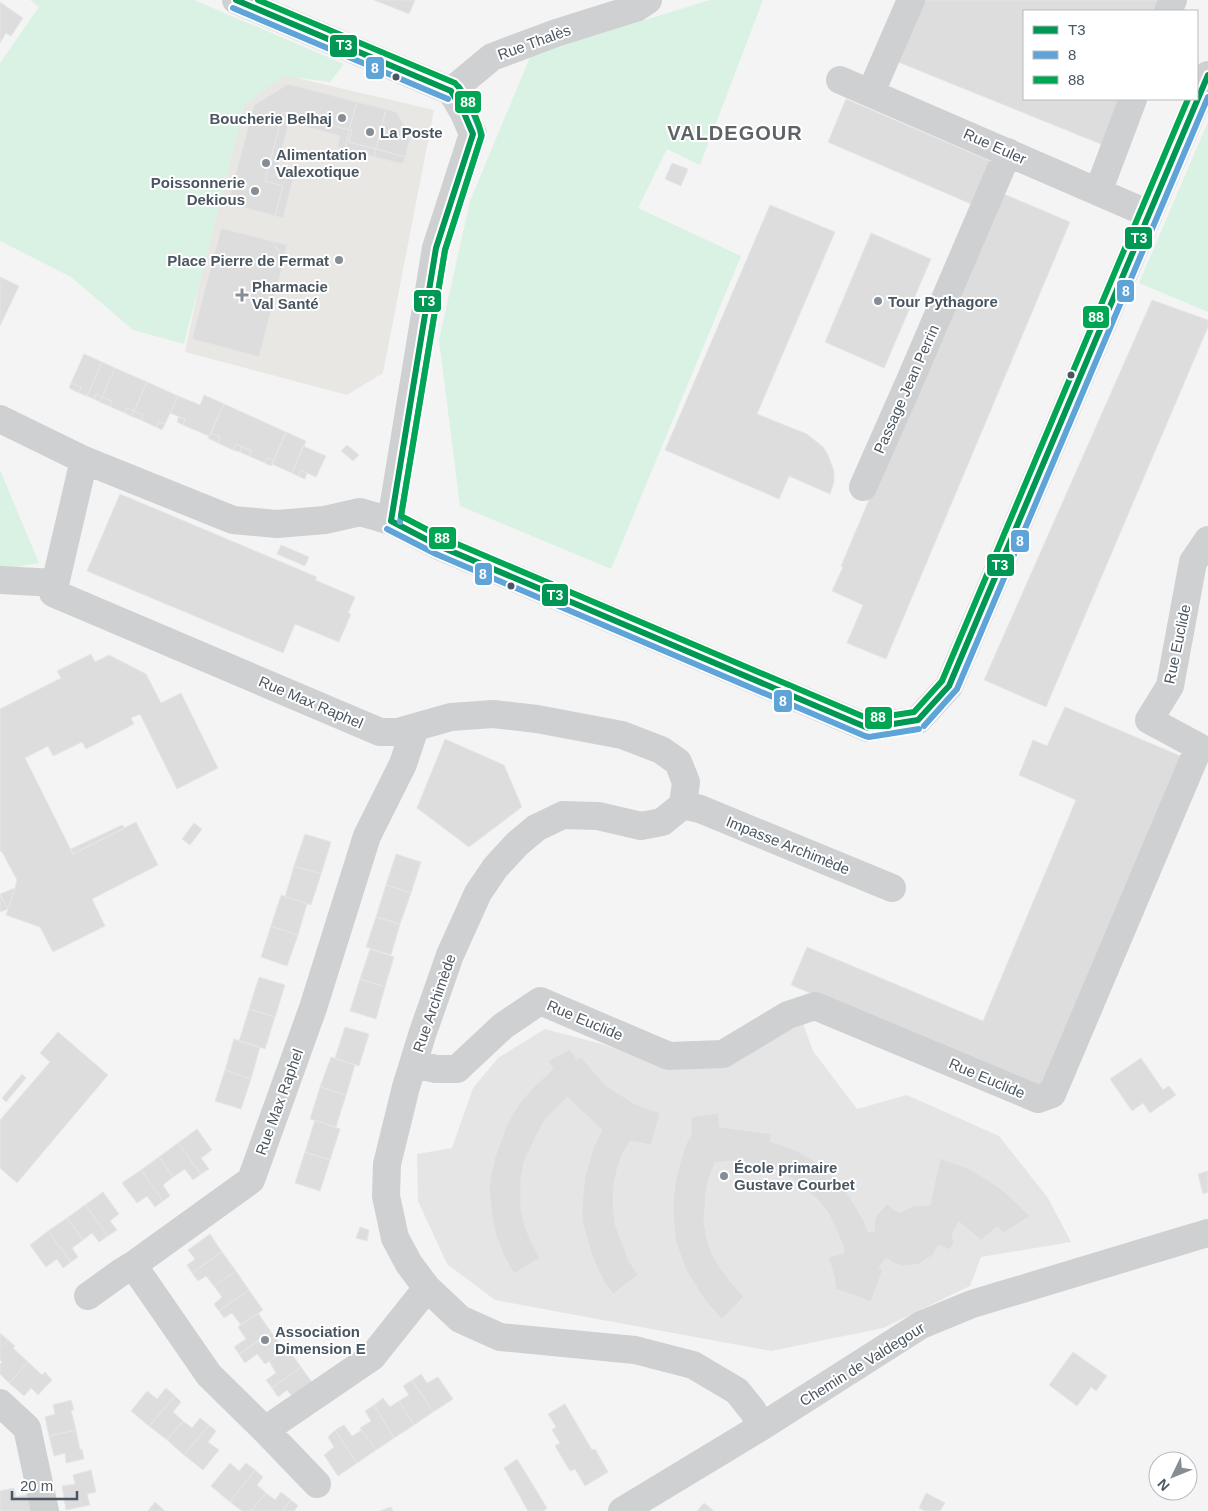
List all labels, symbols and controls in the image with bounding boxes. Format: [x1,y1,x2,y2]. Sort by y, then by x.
legend [1023,10,1198,100]
street label: Rue Thalès [495,21,573,63]
text: T3 [1068,21,1086,38]
line badge: T3 [329,34,358,58]
text: T3 [336,37,352,53]
text: 8 [1068,46,1076,63]
line badge: 8 [365,56,385,80]
text: 8 [371,60,379,76]
text: 88 [1068,71,1085,88]
unlabelled marker [391,72,401,82]
line badge: 88 [454,90,482,114]
text: 88 [460,94,476,110]
place label: Boucherie Belhaj [209,110,332,127]
marker: Boucherie Belhaj [336,112,348,124]
district label: VALDEGOUR [667,122,803,144]
place label: La Poste [380,124,443,141]
street label: Rue Euler [961,125,1029,167]
marker: La Poste [364,126,376,138]
place label: Alimentation Valexotique [276,146,367,180]
marker: Alimentation Valexotique [260,157,272,169]
place label: Poissonnerie Dekious [151,174,245,208]
marker: Poissonnerie Dekious [249,185,261,197]
line badge: T3 [1124,226,1153,250]
text: T3 [1131,230,1147,246]
place label: Place Pierre de Fermat [167,252,329,269]
marker: Place Pierre de Fermat [333,254,345,266]
place label: Pharmacie Val Santé [252,278,328,312]
line badge: 8 [1116,279,1135,303]
text: 8 [1122,283,1130,299]
marker: Pharmacie Val Santé [236,289,248,301]
line badge: T3 [413,289,442,313]
text: T3 [419,293,435,309]
place label: Tour Pythagore [888,293,998,310]
marker: Tour Pythagore [872,295,884,307]
line badge: 88 [1082,305,1110,329]
text: 88 [1088,309,1104,325]
street label: Passage Jean Perrin [870,322,942,456]
unlabelled marker [1066,370,1076,380]
line badge: 88 [428,526,457,550]
line badge: 8 [1010,529,1030,553]
text: 88 [434,530,450,546]
text: 8 [1016,533,1024,549]
line badge: T3 [986,553,1015,577]
text: T3 [992,557,1008,573]
line badge: 8 [474,562,493,586]
text: 8 [479,566,487,582]
unlabelled marker [506,581,516,591]
line badge: T3 [541,583,569,607]
text: T3 [547,587,563,603]
street label: Rue Euclide [1160,603,1194,685]
street label: Rue Max Raphel [256,672,366,732]
line badge: 8 [773,689,793,713]
text: 8 [779,693,787,709]
line badge: 88 [864,706,893,730]
text: 88 [870,709,886,725]
street label: Impasse Archimède [724,812,852,878]
street label: Rue Archimède [409,952,459,1054]
street label: Rue Euclide [544,996,626,1044]
street label: Rue Max Raphel [252,1047,306,1157]
street label: Rue Euclide [946,1054,1028,1102]
place label: École primaire Gustave Courbet [734,1159,855,1193]
marker: École primaire Gustave Courbet [718,1170,730,1182]
street label: Chemin de Valdegour [796,1319,928,1409]
place label: Association Dimension E [275,1323,366,1357]
marker: Association Dimension E [259,1334,271,1346]
north arrow [1148,1451,1198,1501]
scale bar [12,1468,78,1500]
text: N [1154,1476,1173,1494]
text: 20 m [20,1477,53,1494]

